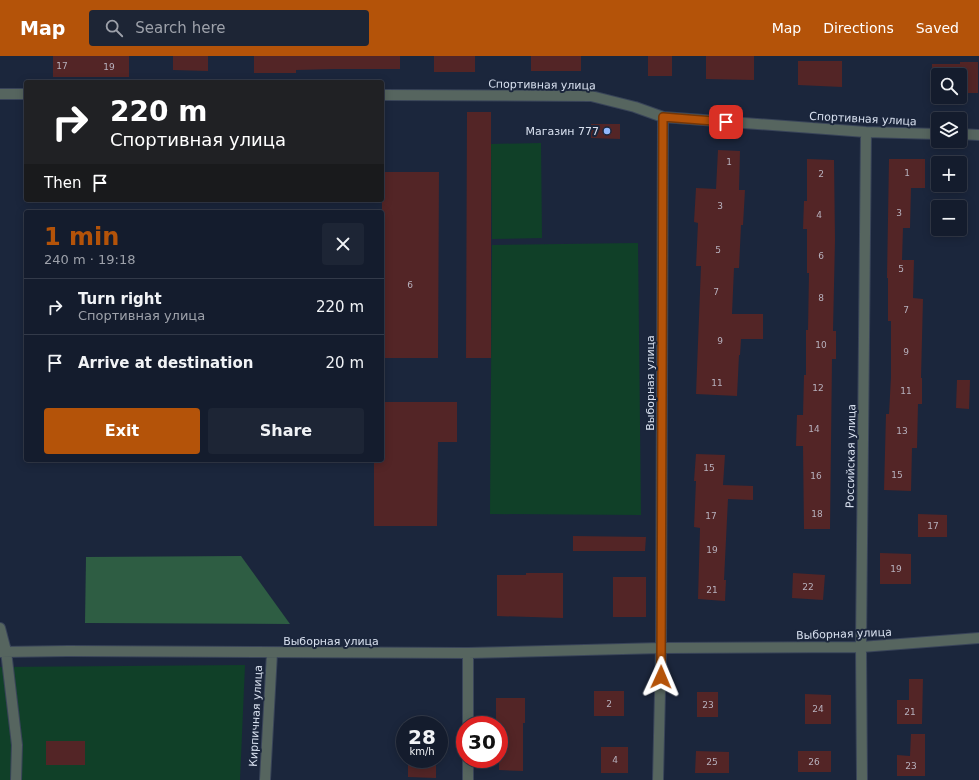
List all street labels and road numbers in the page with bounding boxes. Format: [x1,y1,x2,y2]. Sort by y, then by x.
street label: Спортивная улица [488,78,596,92]
street label: Спортивная улица [809,110,917,128]
street label: Выборная улица [644,335,657,431]
street label: Российская улица [844,404,858,508]
street label: Выборная улица [796,626,892,642]
street label: Выборная улица [283,635,379,648]
street label: Кирпичная улица [247,665,265,767]

